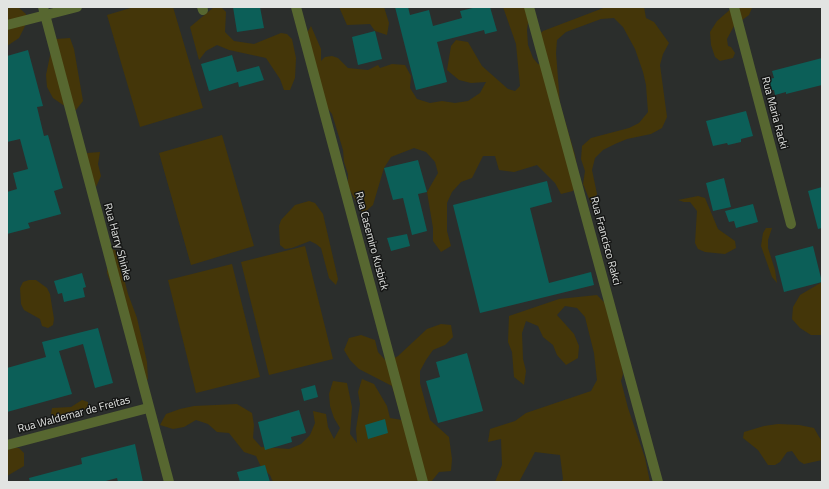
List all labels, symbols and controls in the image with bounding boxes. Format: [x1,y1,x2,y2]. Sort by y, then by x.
street label: Rua Maria Racki [758,75,790,151]
street label: Rua Casemiro Kusbick [351,190,391,292]
street label: Rua Francisco Rakci [587,195,623,287]
street label: Rua Harry Shinke [100,202,134,282]
street label: Rua Waldemar de Freitas [16,394,132,436]

